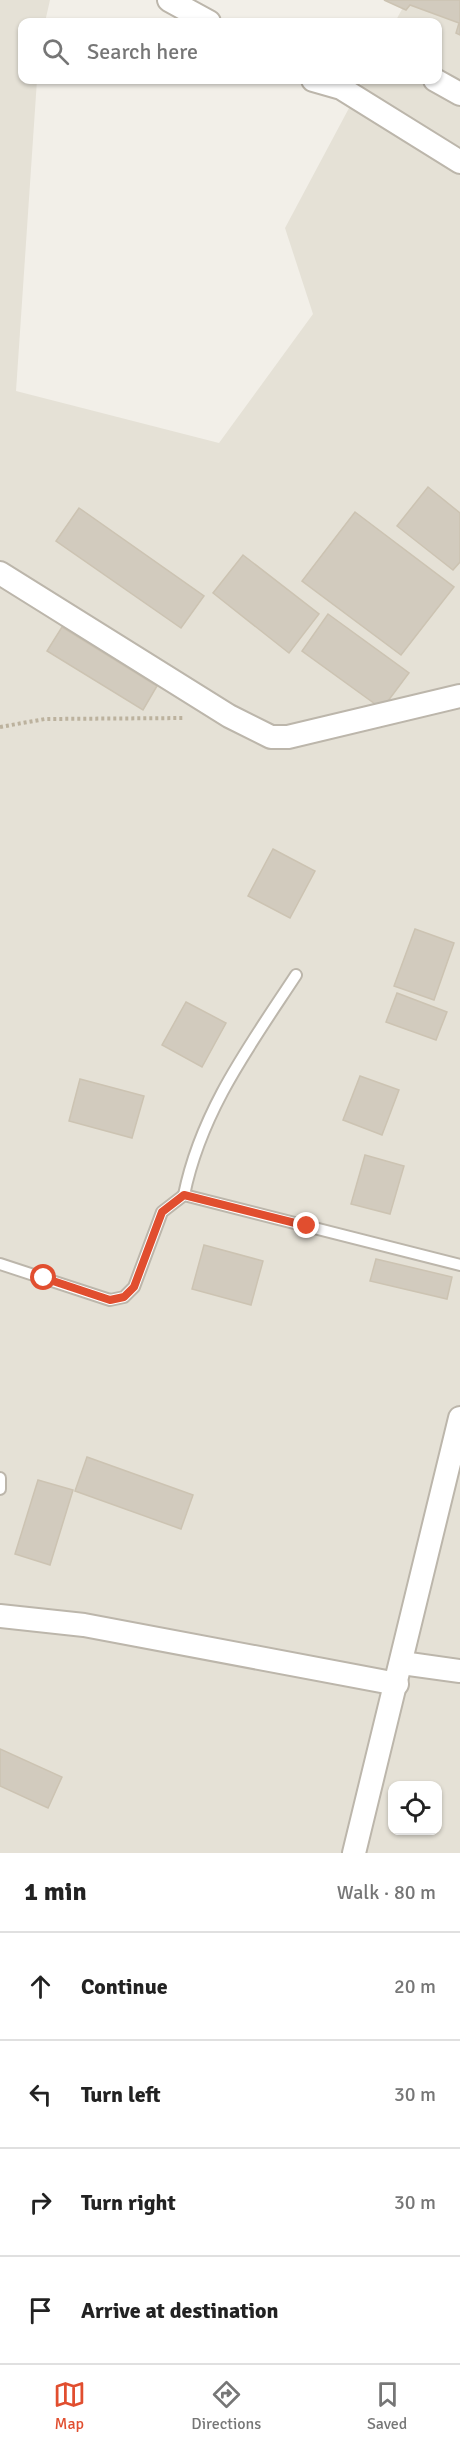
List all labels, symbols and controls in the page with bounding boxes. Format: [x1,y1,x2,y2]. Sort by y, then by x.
search box [18,18,442,84]
icon: search [39,35,72,68]
text: Search here [87,38,198,65]
route end [293,1212,319,1238]
route start [30,1264,56,1290]
map controls [388,1781,442,1835]
button: locate [388,1781,442,1835]
text: 1 min [24,1876,87,1908]
text: Walk · 80 m [337,1880,436,1905]
icon: ahead [24,1970,57,2003]
text: Continue [81,1973,168,2000]
text: 20 m [394,1974,436,1999]
icon: left [24,2078,57,2111]
text: Turn left [81,2081,161,2108]
text: 30 m [394,2082,436,2107]
icon: right [24,2186,57,2219]
text: Turn right [81,2189,176,2216]
text: 30 m [394,2190,436,2215]
icon: arrive [24,2294,57,2327]
text: Arrive at destination [81,2297,278,2324]
tab: Map [53,2378,86,2434]
tab: Directions [191,2378,261,2434]
tab: Saved [367,2378,407,2434]

